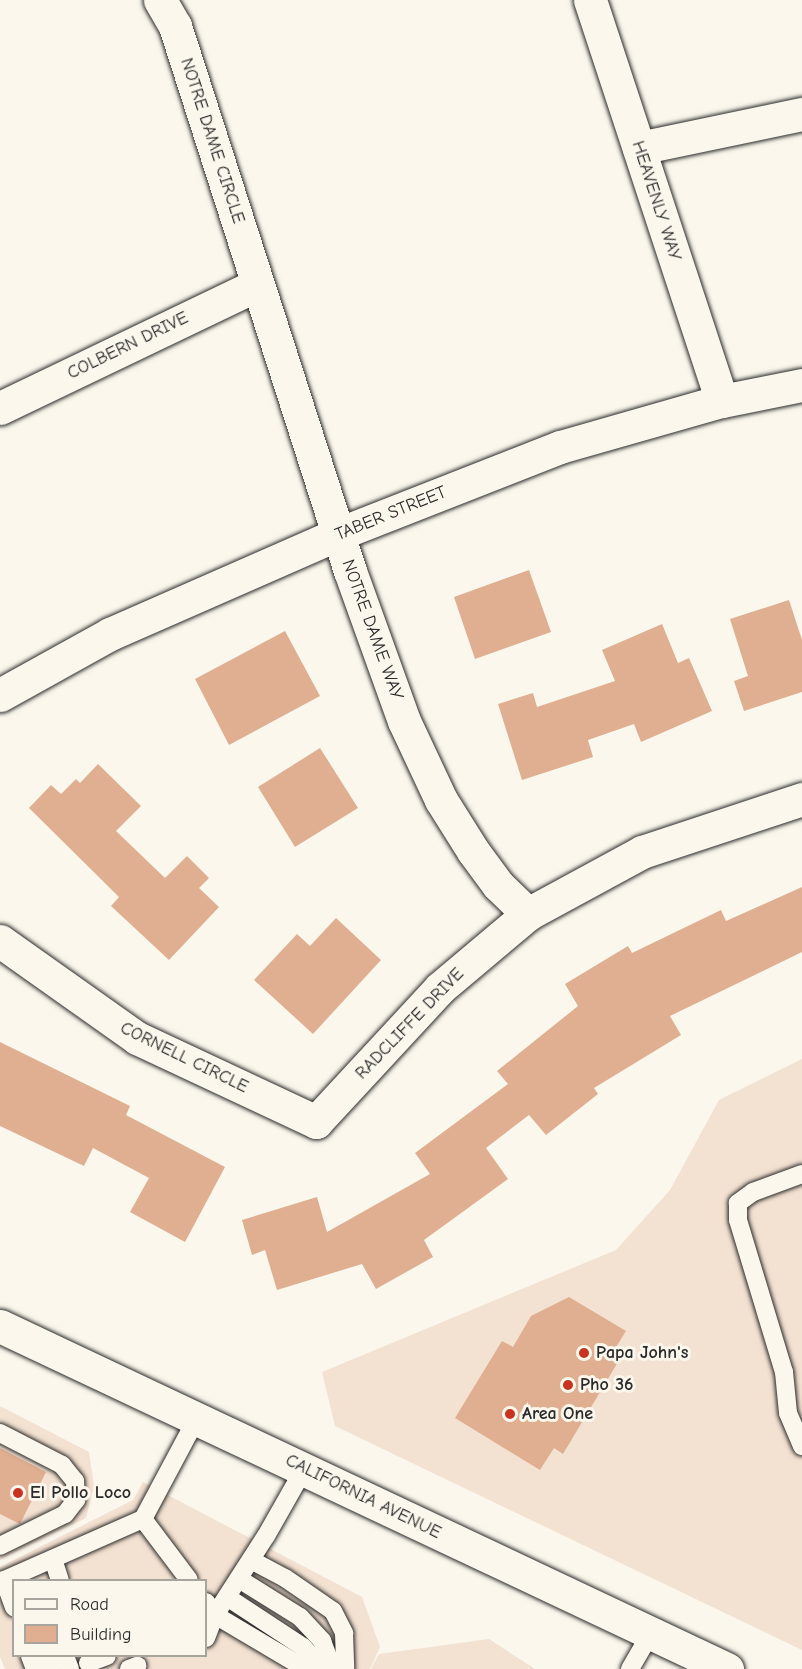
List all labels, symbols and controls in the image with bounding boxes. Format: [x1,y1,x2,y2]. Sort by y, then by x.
street label: NOTRE DAME CIRCLE [175,55,249,227]
street label: HEAVENLY WAY [626,138,686,264]
street label: COLBERN DRIVE [64,307,192,385]
street label: TABER STREET [332,482,450,546]
street label: NOTRE DAME WAY [337,557,407,703]
street label: RADCLIFFE DRIVE [351,964,469,1084]
street label: CORNELL CIRCLE [116,1018,252,1098]
place label: Papa John's [596,1342,688,1364]
marker: Papa John's [577,1346,591,1360]
place label: Pho 36 [580,1374,633,1396]
marker: Pho 36 [561,1378,575,1392]
place label: Area One [522,1403,593,1425]
marker: Area One [503,1407,517,1421]
street label: CALIFORNIA AVENUE [282,1450,444,1544]
place label: El Pollo Loco [30,1482,131,1504]
marker: El Pollo Loco [11,1486,25,1500]
legend [12,1579,207,1657]
text: Road [70,1594,109,1615]
text: Building [70,1624,132,1645]

